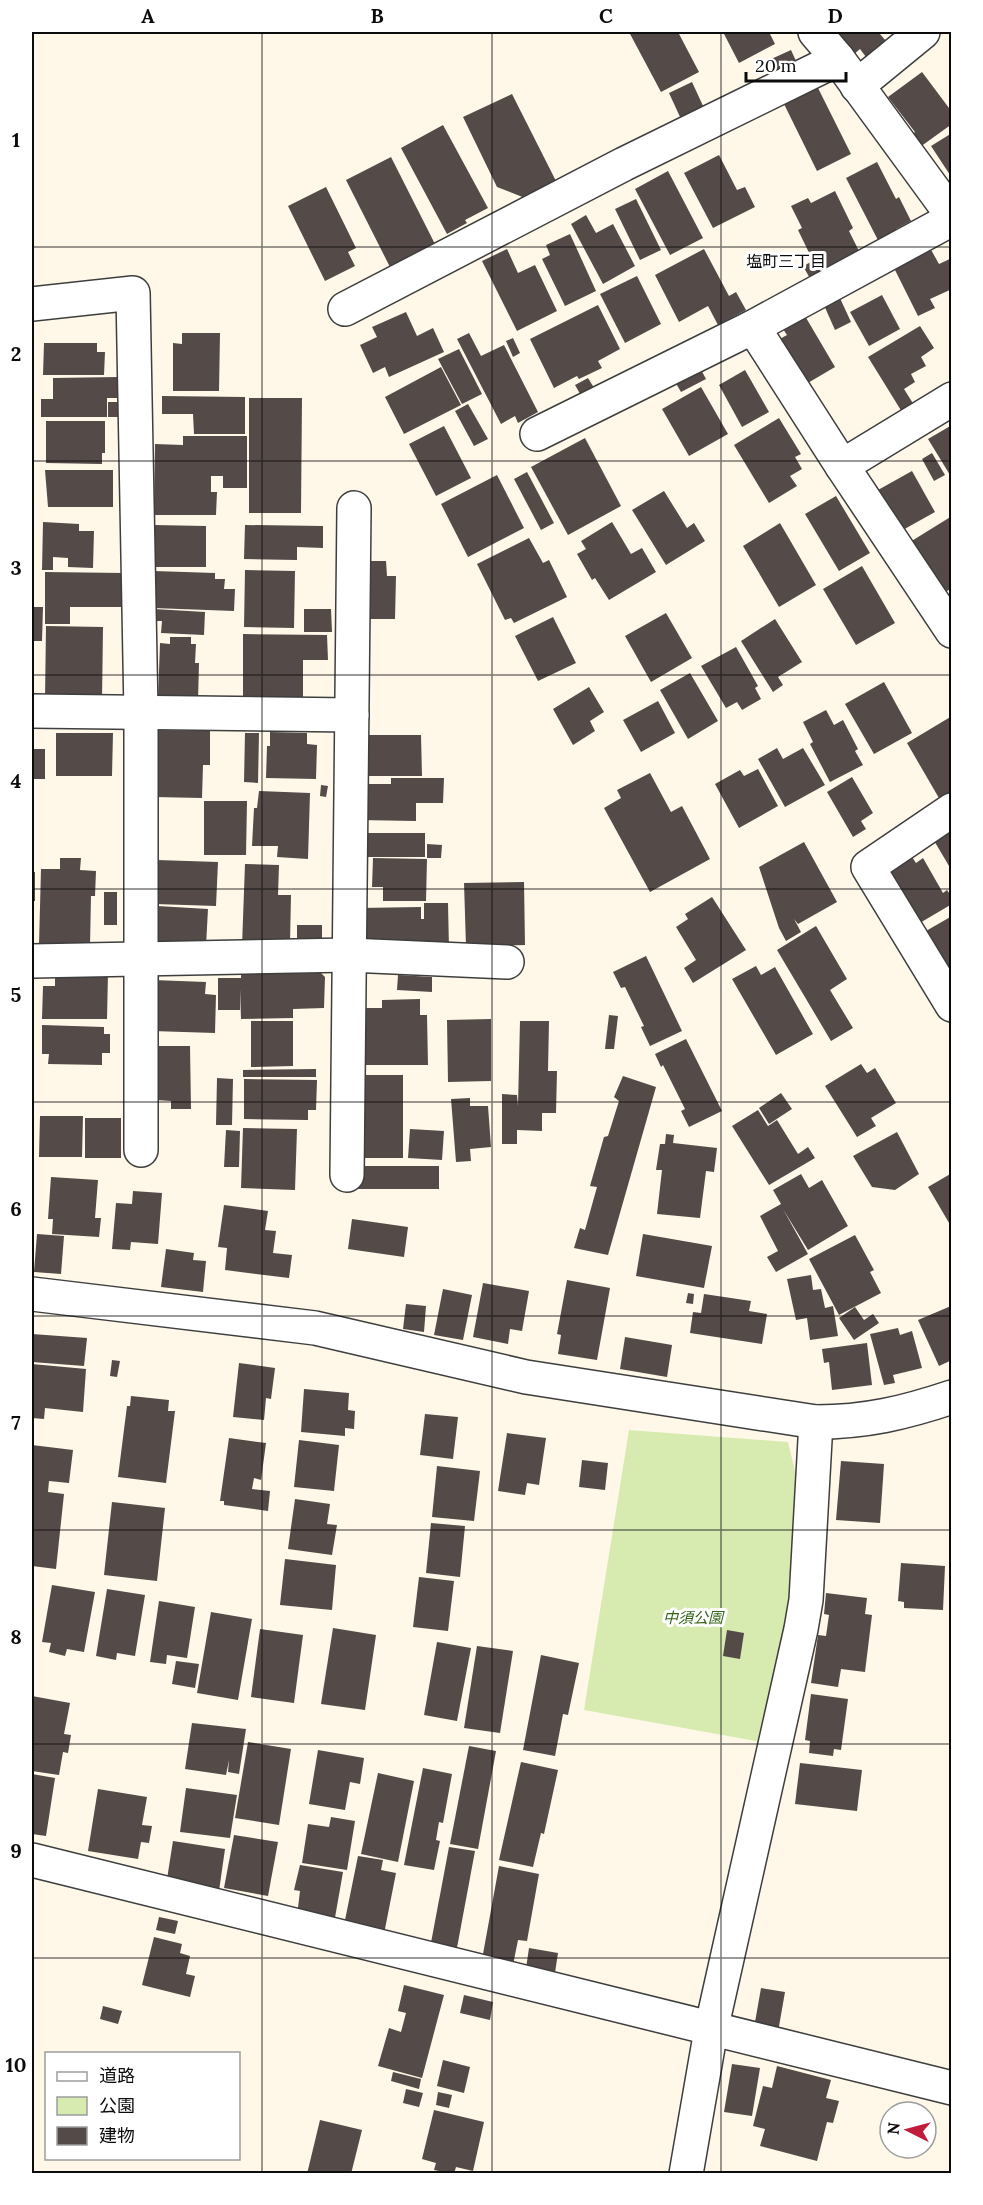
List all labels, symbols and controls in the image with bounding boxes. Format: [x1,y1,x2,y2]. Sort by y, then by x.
text: A [141,3,155,28]
text: B [370,3,384,28]
text: C [599,3,613,28]
text: D [827,3,843,28]
scale bar [746,45,846,83]
text: 20 m [755,54,797,77]
text: 1 [12,127,20,152]
district label: 塩町三丁目 [746,251,826,271]
text: 2 [11,341,21,366]
text: 3 [10,555,22,580]
text: 4 [11,768,22,793]
text: 5 [11,982,22,1007]
text: 6 [10,1196,22,1221]
text: 7 [11,1410,21,1435]
park label: 中須公園 [663,1608,725,1627]
text: 8 [10,1624,22,1649]
text: 9 [10,1838,22,1863]
text: 10 [6,2052,26,2077]
legend [45,2052,240,2160]
text: 道路 [99,2064,135,2087]
text: 公園 [99,2094,135,2117]
north arrow [878,2100,938,2160]
text: N [882,2121,904,2136]
text: 建物 [99,2124,135,2147]

